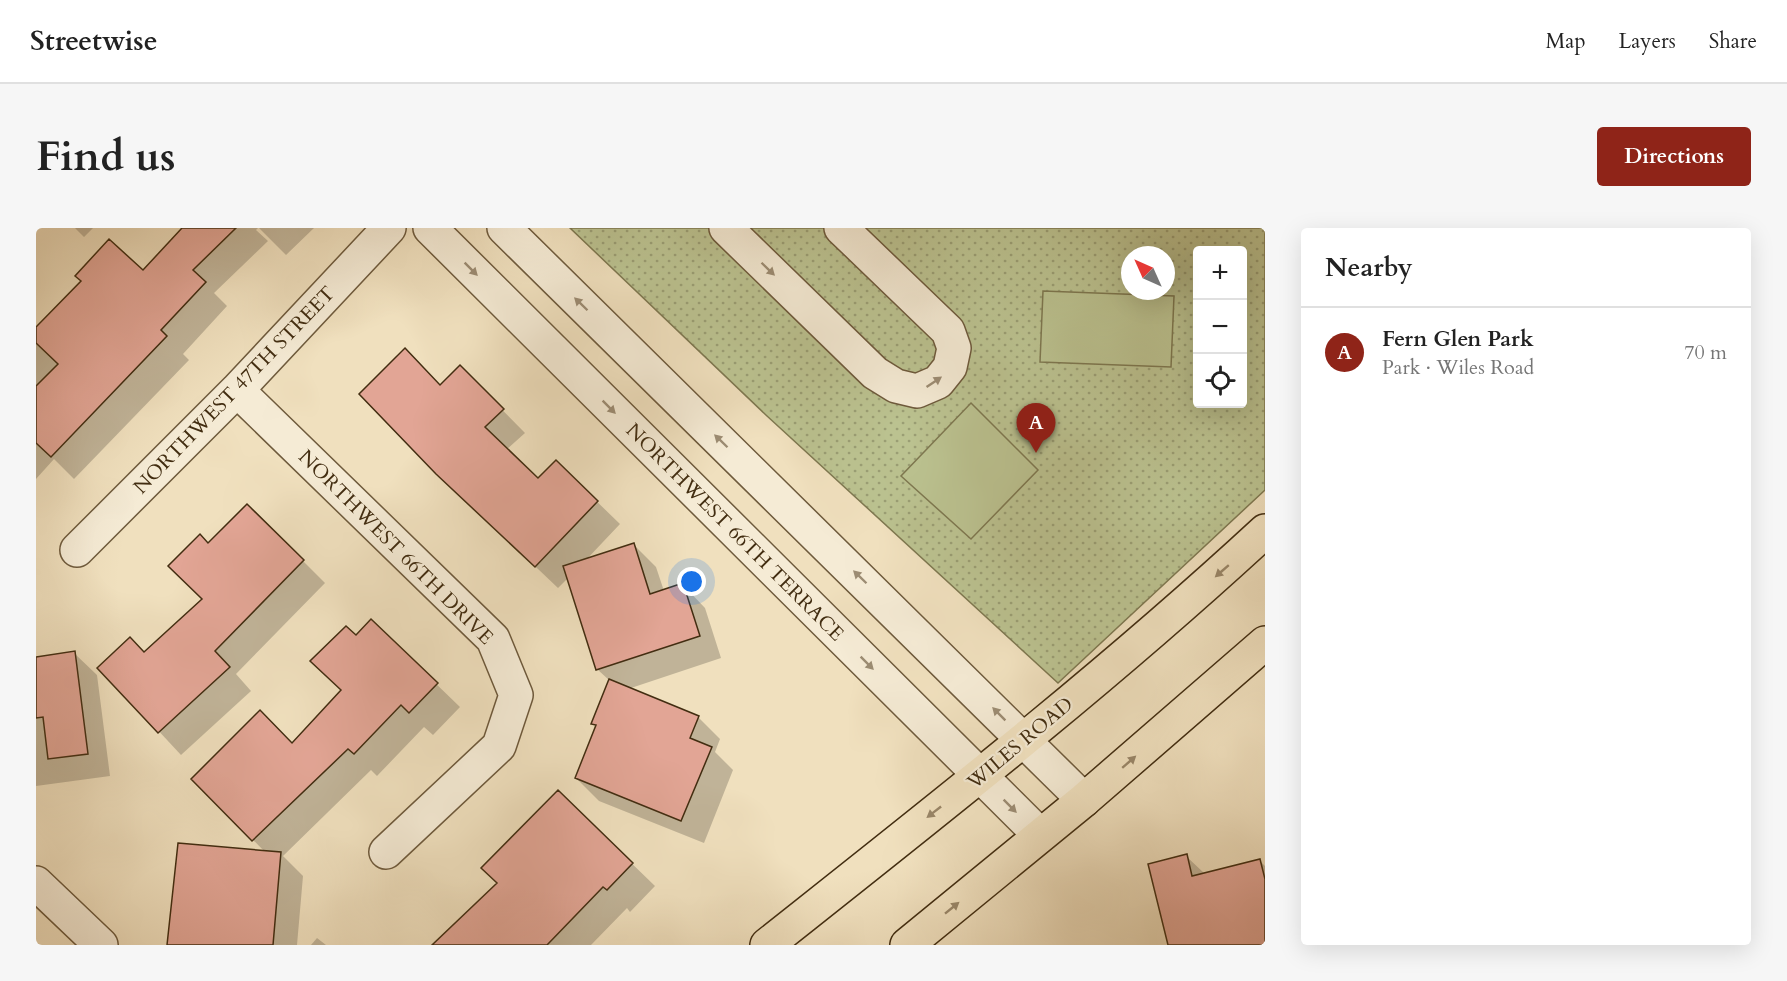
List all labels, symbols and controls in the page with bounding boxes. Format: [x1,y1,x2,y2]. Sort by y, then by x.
text: Streetwise [30,22,158,60]
text: Map [1546,27,1586,56]
text: Layers [1619,27,1676,56]
text: Share [1709,27,1757,56]
button: Directions [1597,127,1751,186]
text: Find us [36,128,176,185]
north arrow [1121,246,1175,300]
map controls [1193,246,1247,408]
button: + [1193,246,1247,300]
text: Nearby [1325,250,1413,285]
one-way arrow [760,261,774,275]
one-way arrow [464,262,478,276]
street label: NORTHWEST 47TH STREET [127,280,341,500]
one-way arrow [575,298,589,312]
button: − [1193,300,1247,354]
text: Fern Glen Park [1382,324,1534,354]
text: A [1337,339,1352,366]
text: 70 m [1684,339,1727,366]
button: locate [1193,354,1247,408]
text: Park · Wiles Road [1382,354,1534,381]
one-way arrow [926,376,942,388]
one-way arrow [602,399,616,413]
pin: A [1016,404,1056,453]
street label: NORTHWEST 66TH TERRACE [620,417,850,647]
one-way arrow [714,434,728,448]
street label: NORTHWEST 66TH DRIVE [293,444,499,650]
one-way arrow [1215,564,1230,577]
your location [677,567,706,596]
one-way arrow [853,571,867,585]
one-way arrow [859,656,874,670]
street label: WILES ROAD [961,691,1079,796]
one-way arrow [992,708,1006,722]
one-way arrow [1121,756,1136,769]
one-way arrow [1003,798,1017,812]
one-way arrow [927,806,942,818]
one-way arrow [944,902,960,915]

